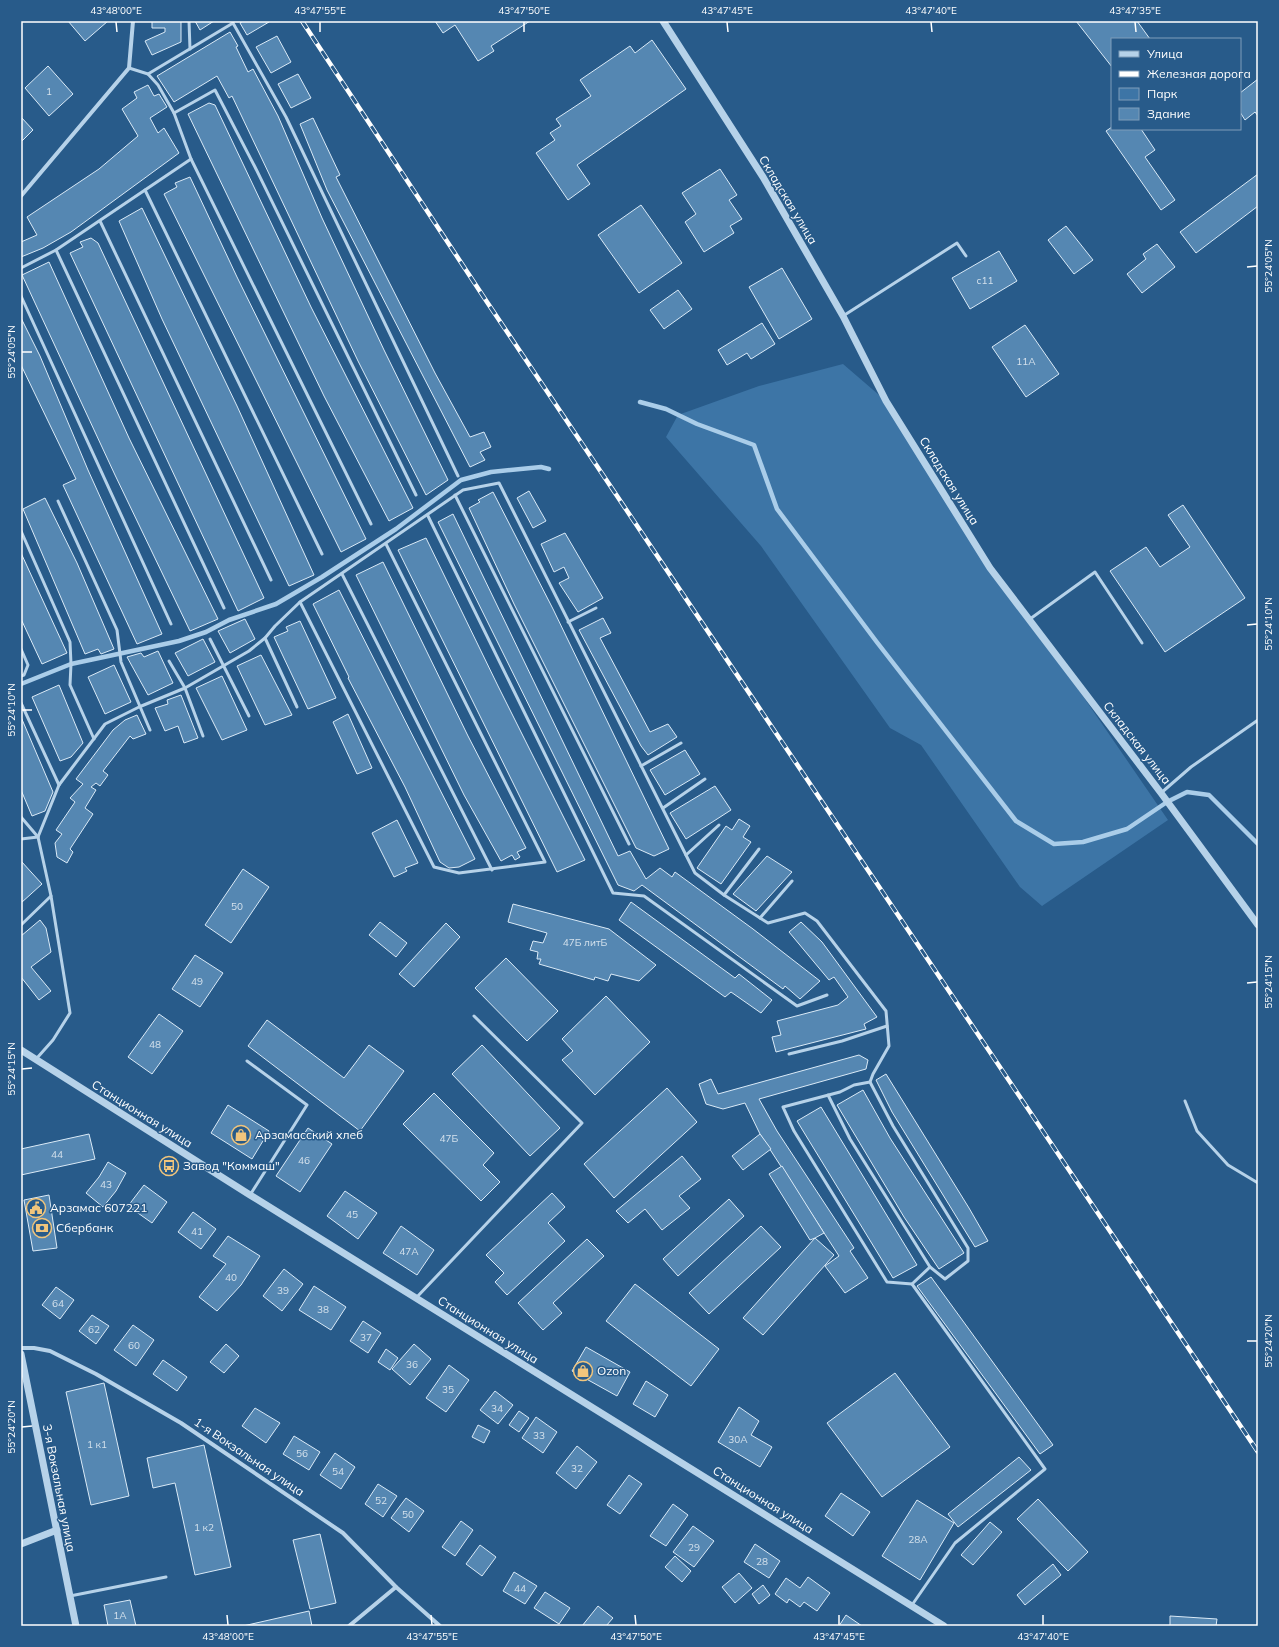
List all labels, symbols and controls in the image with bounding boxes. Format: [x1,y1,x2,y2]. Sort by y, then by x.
text: 43°48'00"E [90,4,142,17]
text: 43°47'55"E [294,4,346,17]
text: 43°47'50"E [498,4,550,17]
text: 43°47'45"E [701,4,753,17]
text: 43°47'40"E [905,4,957,17]
text: 43°47'35"E [1109,4,1161,17]
legend [1111,38,1241,130]
text: Улица [1146,46,1183,61]
text: Железная дорога [1147,66,1251,81]
house number: 1 [46,85,52,98]
text: Парк [1147,86,1178,101]
text: Здание [1147,106,1191,121]
street label: Складская улица [756,153,821,247]
text: 55°24'05"N [1262,239,1275,293]
house number: с11 [976,274,994,287]
text: 55°24'05"N [5,325,18,379]
house number: 11А [1016,355,1036,368]
street label: Складская улица [916,434,983,527]
text: 55°24'10"N [1262,597,1275,651]
text: 55°24'10"N [5,683,18,737]
street label: Складская улица [1100,698,1174,787]
house number: 50 [231,900,243,913]
house number: 47Б литБ [563,936,607,949]
text: 55°24'15"N [1262,955,1275,1009]
house number: 49 [191,975,203,988]
house number: 48 [149,1038,161,1051]
text: 55°24'15"N [5,1042,18,1096]
street label: Станционная улица [89,1076,195,1151]
shop icon: Арзамасский хлеб [230,1124,252,1146]
place label: Арзамасский хлеб [255,1127,363,1142]
house number: 47Б [440,1132,459,1145]
house number: 44 [51,1148,63,1161]
house number: 46 [298,1154,310,1167]
bus stop icon: Завод "Коммаш" [158,1155,180,1177]
place label: Завод "Коммаш" [183,1158,280,1173]
house number: 43 [100,1178,112,1191]
public building icon: Арзамас 607221 [25,1197,47,1219]
place label: Арзамас 607221 [50,1200,147,1215]
house number: 45 [346,1208,358,1221]
bank icon: Сбербанк [31,1217,53,1239]
place label: Сбербанк [56,1220,114,1235]
house number: 41 [191,1225,203,1238]
house number: 47А [399,1245,419,1258]
house number: 40 [225,1271,237,1284]
house number: 39 [277,1284,289,1297]
street label: Станционная улица [435,1292,541,1367]
house number: 64 [52,1297,64,1310]
house number: 38 [317,1303,329,1316]
text: 55°24'20"N [1262,1314,1275,1368]
house number: 62 [88,1323,100,1336]
house number: 37 [360,1331,372,1344]
house number: 60 [128,1339,140,1352]
house number: 36 [406,1358,418,1371]
shop icon: Ozon [572,1360,594,1382]
place label: Ozon [597,1363,626,1378]
house number: 35 [442,1383,454,1396]
text: 55°24'20"N [5,1400,18,1454]
house number: 34 [491,1402,503,1415]
street label: 1-я Вокзальная улица [191,1414,307,1499]
street label: 3-я Вокзальная улица [40,1423,79,1553]
house number: 33 [533,1429,545,1442]
house number: 30А [728,1433,748,1446]
house number: 1 к1 [87,1438,107,1451]
house number: 56 [296,1447,308,1460]
house number: 32 [571,1462,583,1475]
street label: Станционная улица [710,1462,816,1537]
house number: 54 [332,1465,344,1478]
house number: 52 [375,1494,387,1507]
house number: 50 [402,1508,414,1521]
house number: 1 к2 [194,1521,214,1534]
house number: 28А [908,1533,928,1546]
house number: 29 [688,1541,700,1554]
house number: 28 [756,1555,768,1568]
house number: 44 [514,1582,526,1595]
house number: 1А [113,1609,127,1622]
text: 43°48'00"E [202,1630,254,1643]
text: 43°47'55"E [406,1630,458,1643]
text: 43°47'50"E [610,1630,662,1643]
text: 43°47'45"E [813,1630,865,1643]
text: 43°47'40"E [1017,1630,1069,1643]

